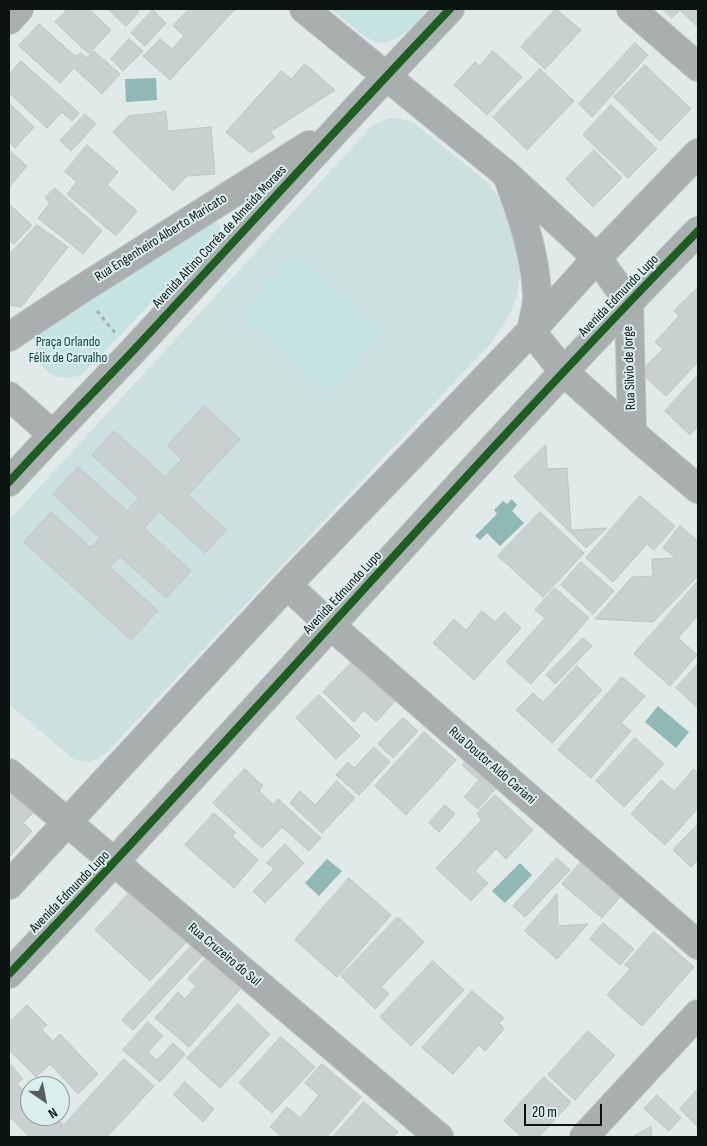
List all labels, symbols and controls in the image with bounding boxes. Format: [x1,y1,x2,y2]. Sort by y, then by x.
street label: Avenida Altino Corrêa de Almeida Moraes [149,162,291,312]
street label: Rua Engenheiro Alberto Maricato [92,190,230,286]
street label: Avenida Edmundo Lupo [576,251,662,341]
street label: Rua Silvio de Jorge [620,326,640,410]
park label: Praça Orlando Félix de Carvalho [29,334,107,367]
street label: Avenida Edmundo Lupo [300,548,386,638]
street label: Rua Doutor Aldo Cariani [445,724,539,808]
street label: Avenida Edmundo Lupo [27,847,113,937]
street label: Rua Cruzeiro do Sul [184,920,264,990]
north arrow [20,1076,70,1126]
scale bar [527,1094,604,1126]
text: 20 m [532,1103,557,1122]
text: N [45,1104,61,1122]

